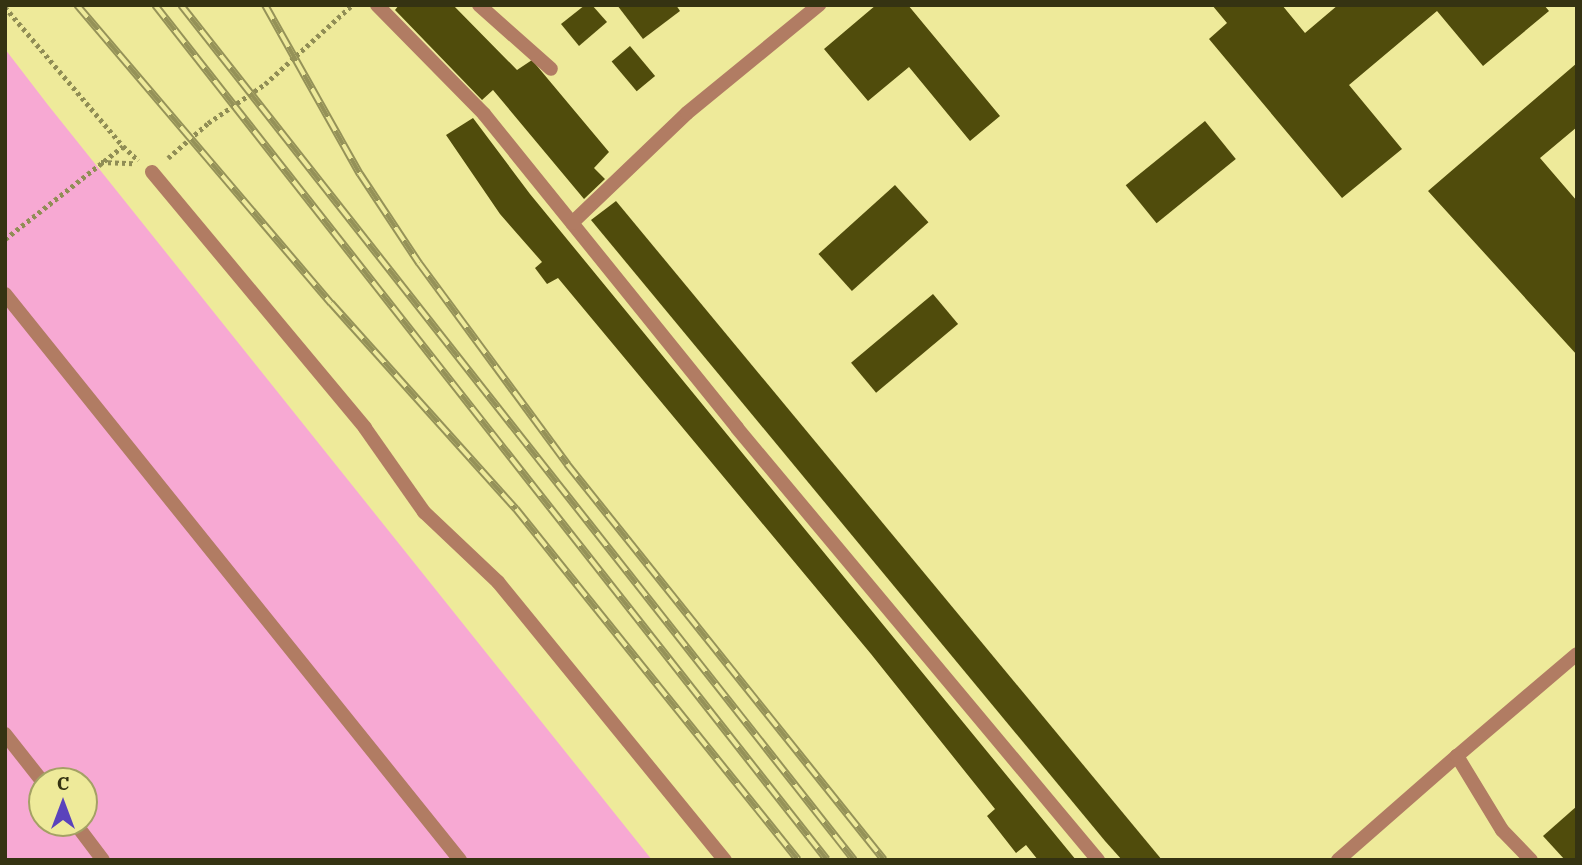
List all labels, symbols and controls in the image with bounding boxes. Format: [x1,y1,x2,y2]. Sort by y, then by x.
north arrow [28,767,98,837]
text: С [57,771,69,795]

